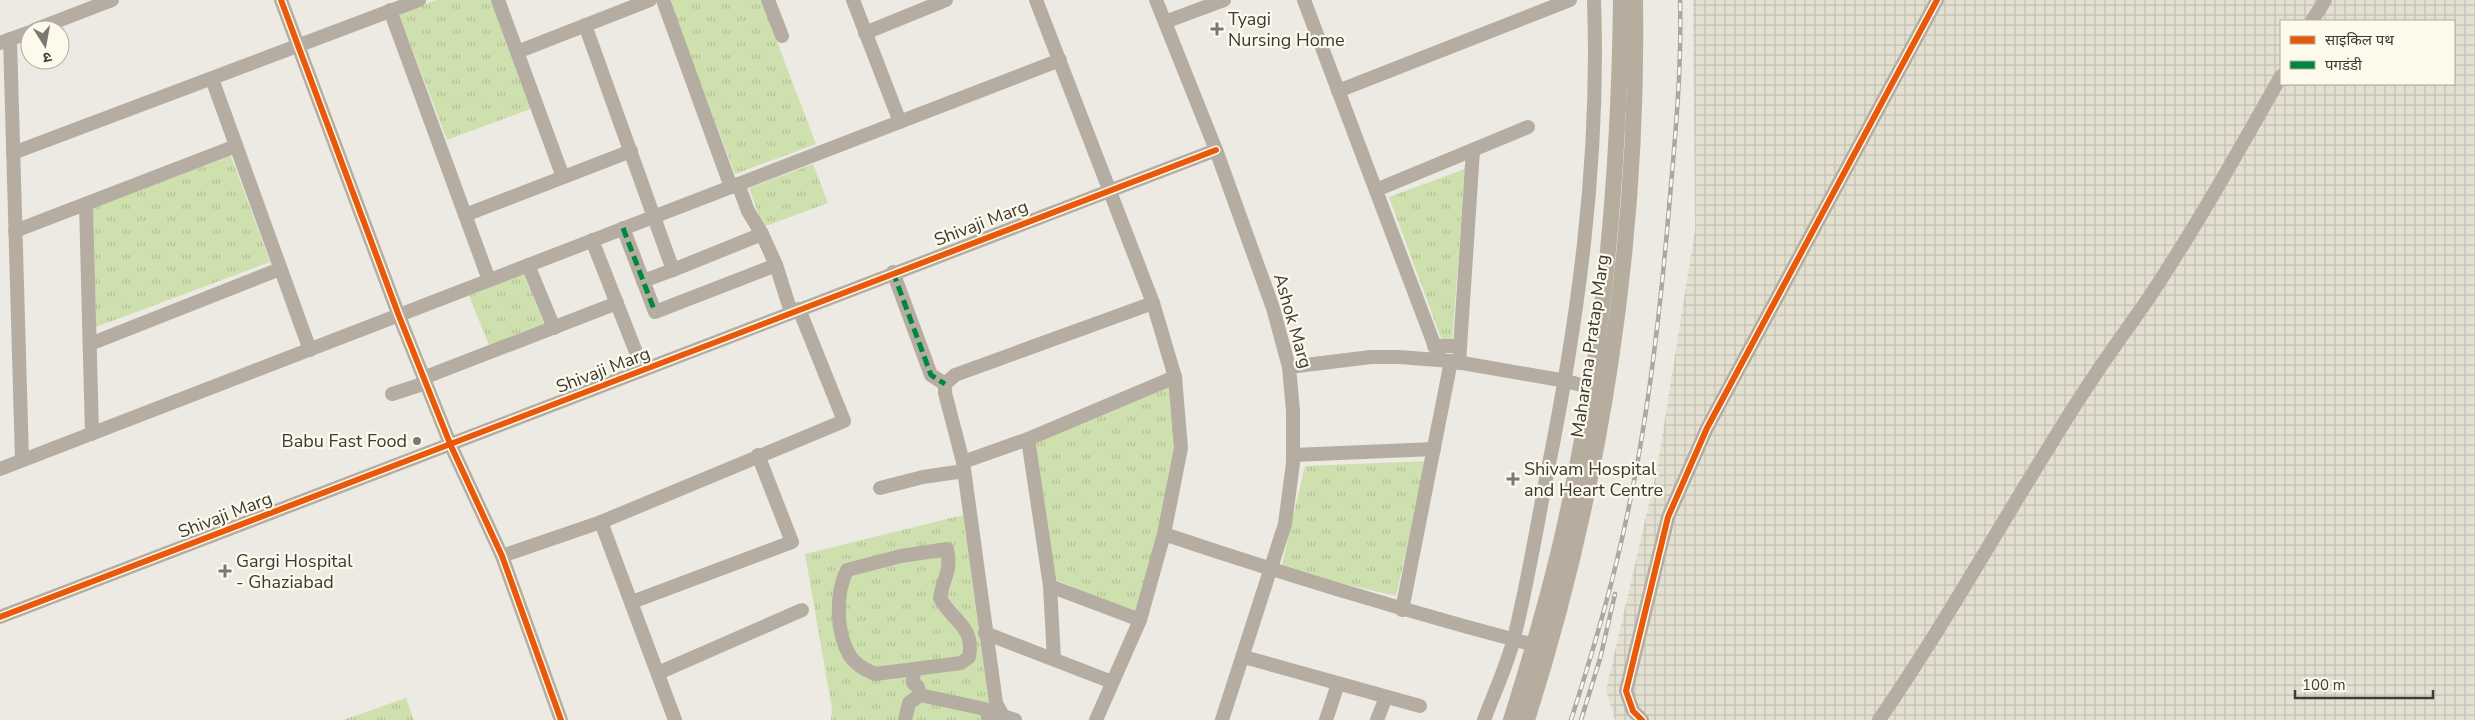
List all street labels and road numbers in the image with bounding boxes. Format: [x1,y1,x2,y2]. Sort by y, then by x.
street label: Shivaji Marg [931,194,1031,252]
street label: Maharana Pratap Marg [1565,253,1615,439]
street label: Ashok Marg [1268,271,1318,371]
street label: Shivaji Marg [553,341,653,399]
street label: Shivaji Marg [175,486,275,544]

